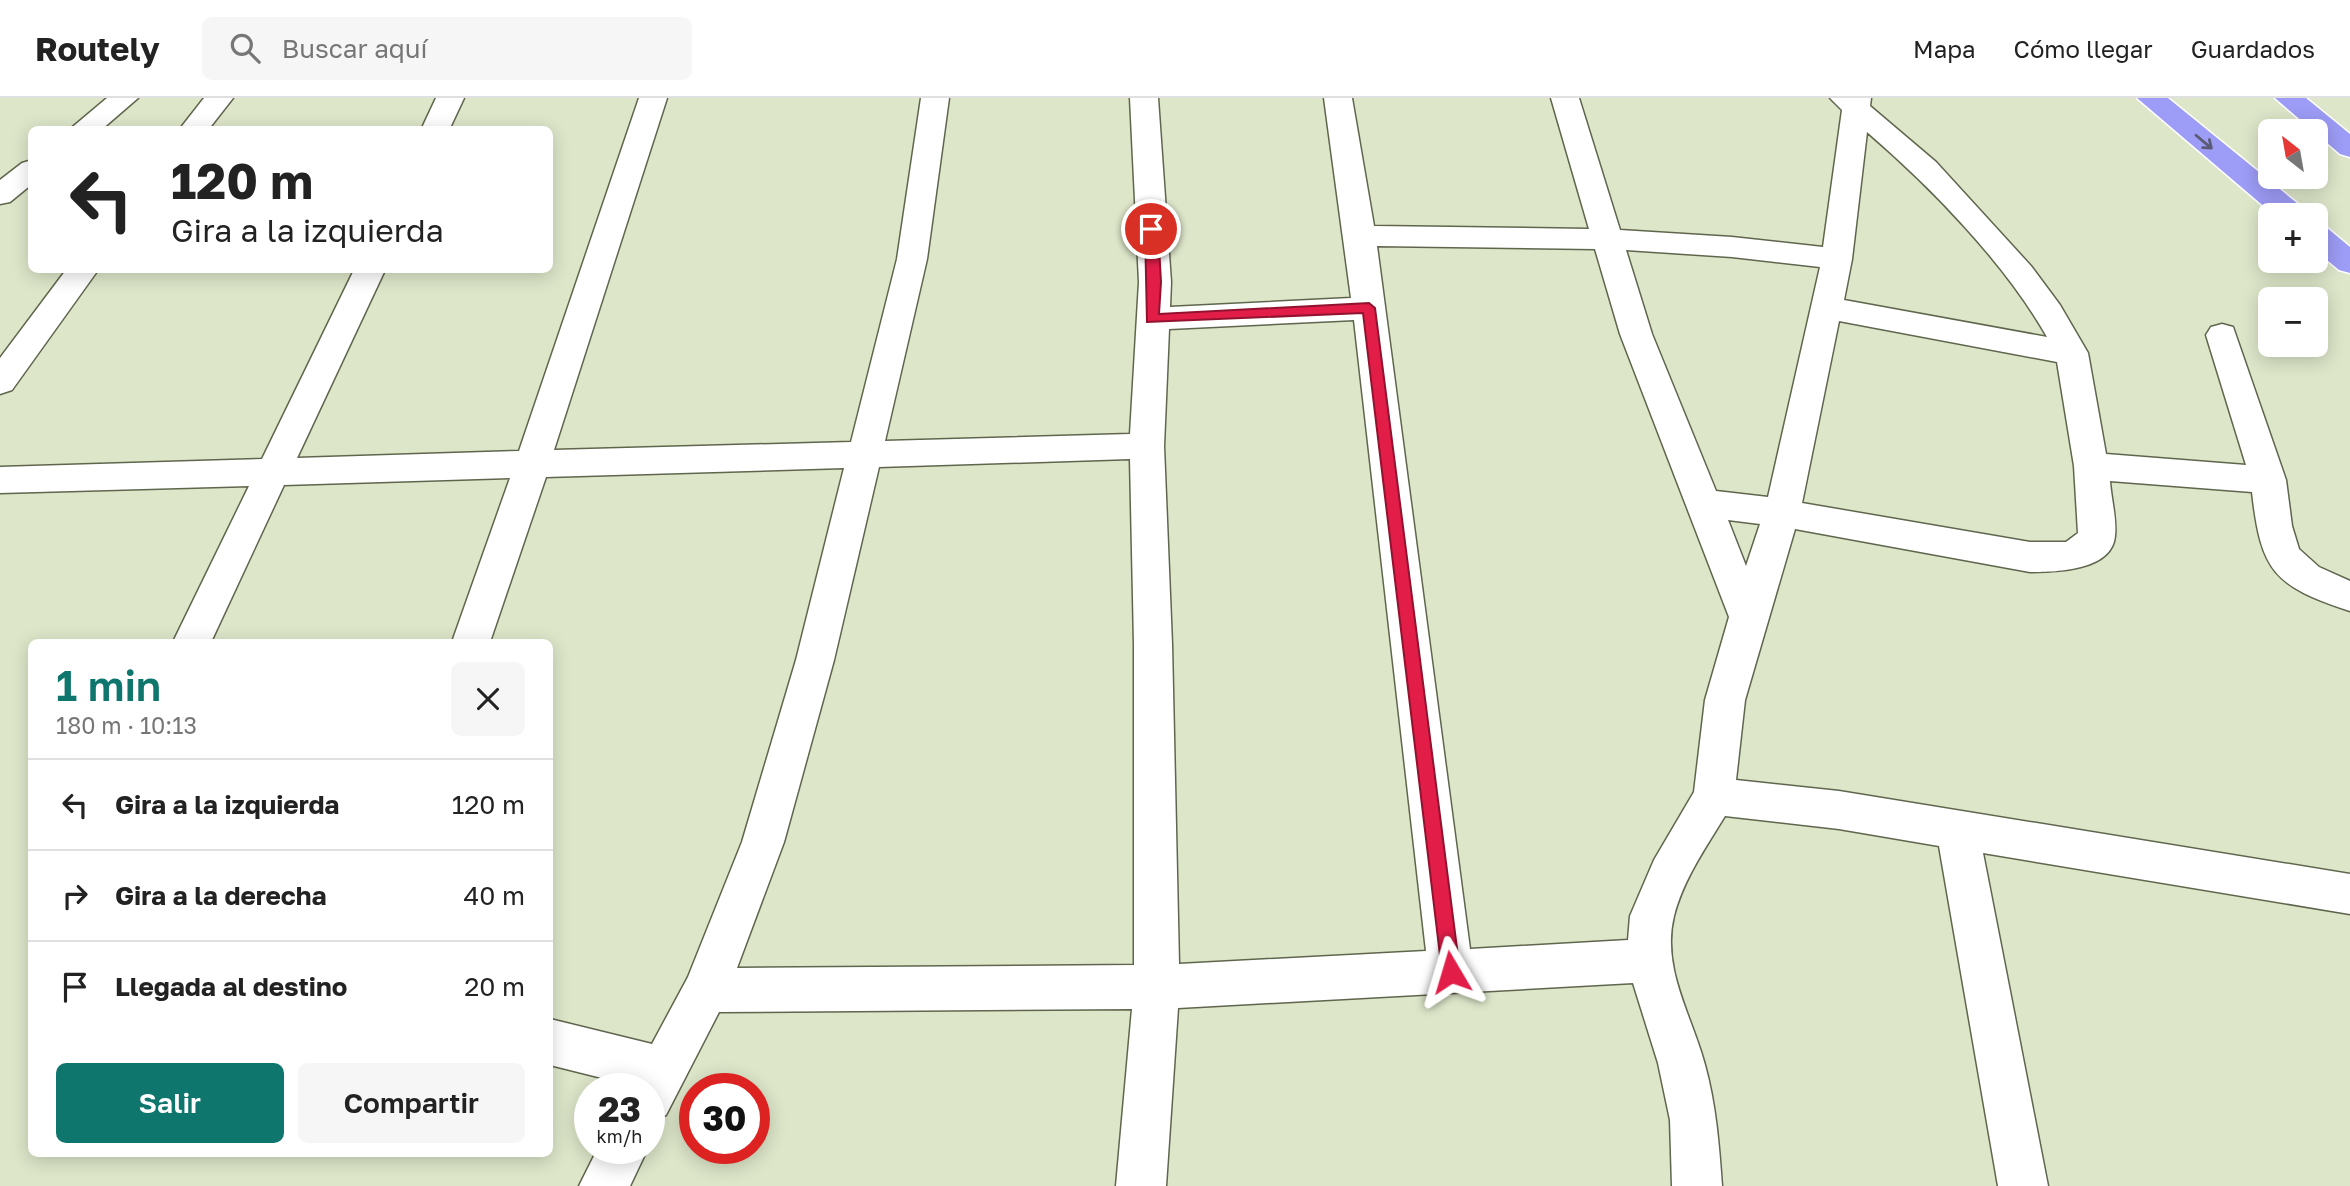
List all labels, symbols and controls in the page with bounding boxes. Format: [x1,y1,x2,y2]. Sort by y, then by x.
search box [202,17,692,80]
text: Routely [35,29,160,68]
icon: search [226,29,264,67]
text: Buscar aquí [282,33,428,64]
text: Mapa [1913,34,1976,63]
text: Cómo llegar [2014,34,2153,63]
text: Guardados [2191,34,2315,63]
north arrow [2258,119,2328,189]
map controls [2258,119,2328,357]
one-way arrow [2195,134,2213,150]
text: 120 m [171,151,313,210]
icon: left [56,154,147,245]
pin [1121,199,1181,259]
button: + [2258,203,2328,273]
icon: arrive [1132,210,1170,248]
text: Gira a la izquierda [171,211,444,249]
button: − [2258,287,2328,357]
text: 1 min [56,660,161,710]
button: close [451,662,525,736]
text: 180 m · 10:13 [56,711,197,739]
icon: left [56,786,94,824]
text: Gira a la izquierda [115,789,339,820]
text: 120 m [452,789,525,820]
icon: right [56,877,94,915]
text: Gira a la derecha [115,880,327,911]
text: 40 m [464,880,525,911]
position arrow [1414,935,1488,1009]
icon: arrive [56,968,94,1006]
text: Llegada al destino [115,971,347,1002]
text: 20 m [464,971,525,1002]
button: Salir [56,1063,284,1143]
button: Compartir [298,1063,525,1143]
speed limit sign: 30 [679,1073,770,1164]
text: 23 [598,1088,641,1130]
text: km/h [597,1125,642,1147]

